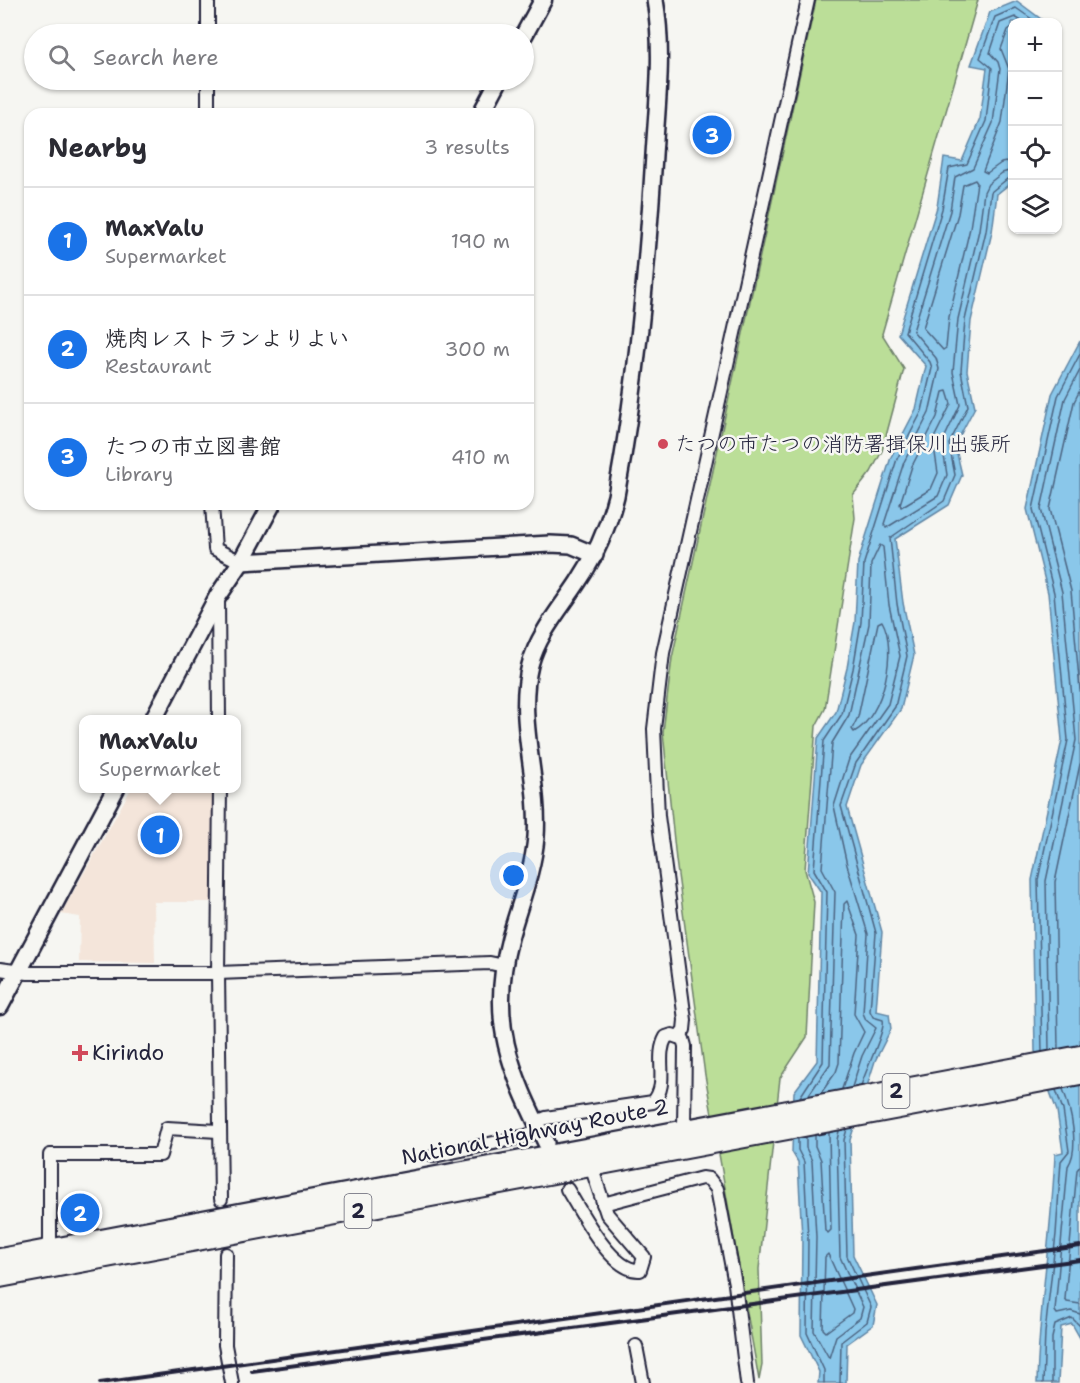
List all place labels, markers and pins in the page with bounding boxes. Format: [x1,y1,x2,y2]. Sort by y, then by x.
pin: 3 [692,112,732,158]
place label: たつの市たつの消防署揖保川出張所 [675,430,1011,458]
marker: たつの市たつの消防署揖保川出張所 [656,437,670,451]
pin: 1 [140,812,180,858]
place label: Kirindo [92,1039,164,1067]
marker: Kirindo [73,1046,87,1060]
pin: 2 [60,1190,100,1236]

